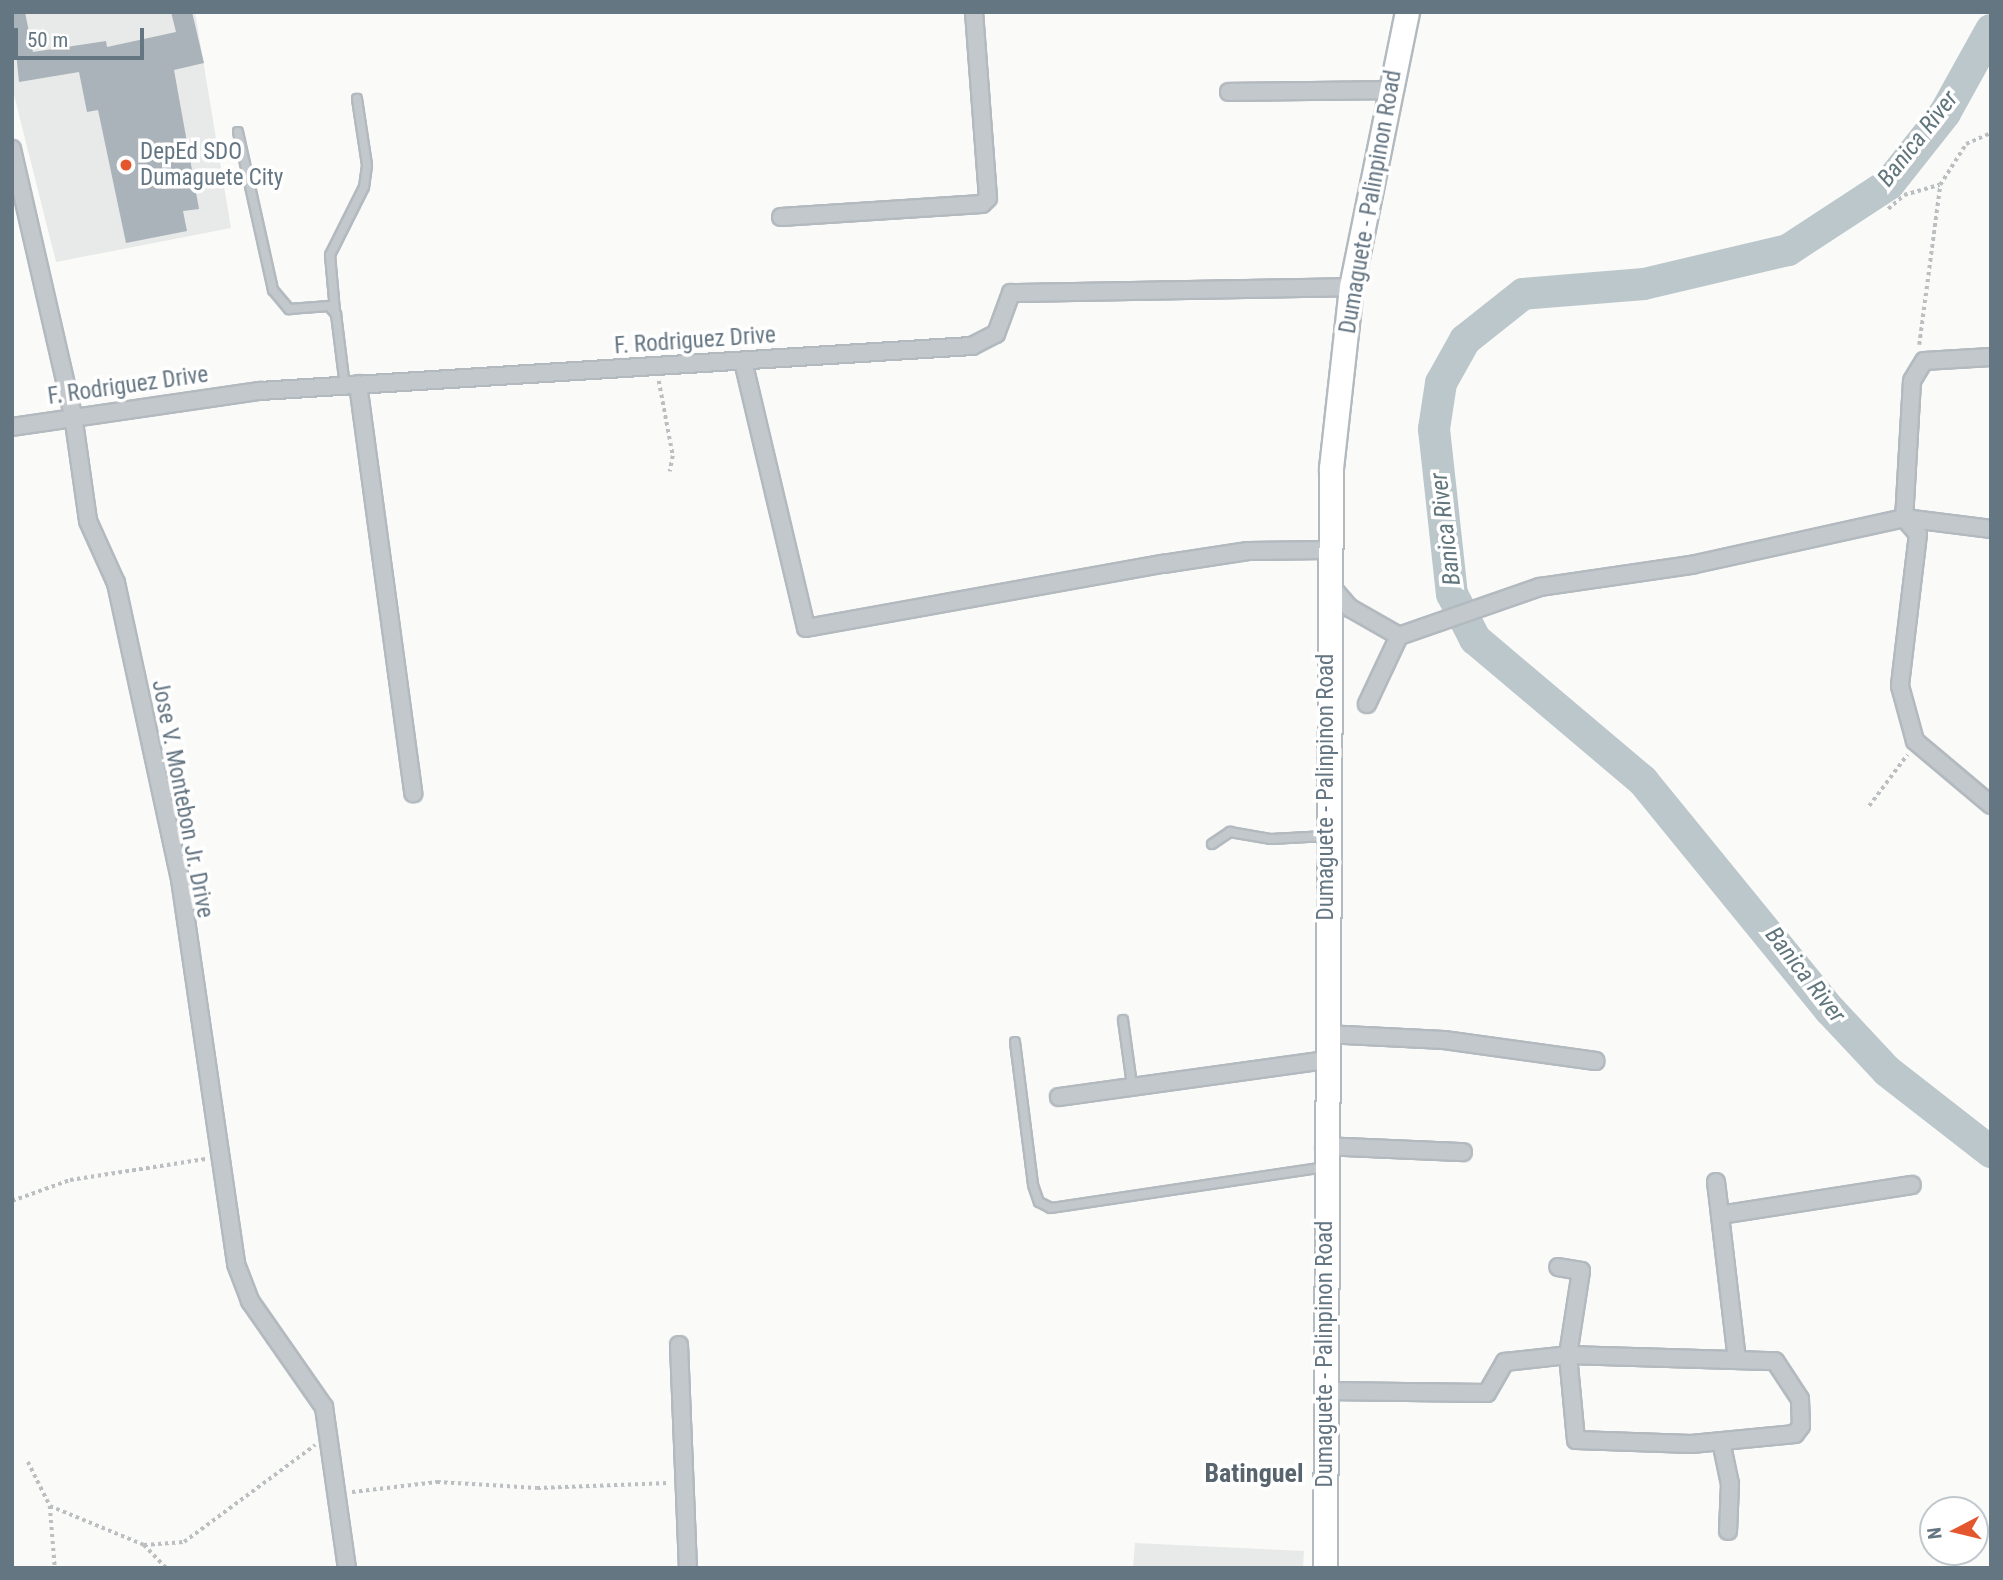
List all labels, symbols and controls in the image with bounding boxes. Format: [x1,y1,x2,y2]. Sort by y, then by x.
scale bar [18,14,147,58]
text: 50 m [27,28,68,52]
street label: Dumaguete - Palinpinon Road [1334,68,1408,336]
water label: Banica River [1872,85,1964,193]
place label: DepEd SDO Dumaguete City [140,138,283,192]
marker: DepEd SDO Dumaguete City [118,157,134,173]
street label: F. Rodriguez Drive [613,322,777,360]
street label: F. Rodriguez Drive [46,361,210,411]
water label: Banica River [1425,471,1467,587]
street label: Dumaguete - Palinpinon Road [1312,654,1340,920]
street label: Jose V. Montebon Jr. Drive [145,678,219,920]
water label: Banica River [1759,921,1851,1029]
street label: Dumaguete - Palinpinon Road [1311,1221,1339,1487]
district label: Batinguel [1204,1458,1304,1490]
north arrow [1919,1496,1989,1566]
text: N [1923,1526,1947,1541]

